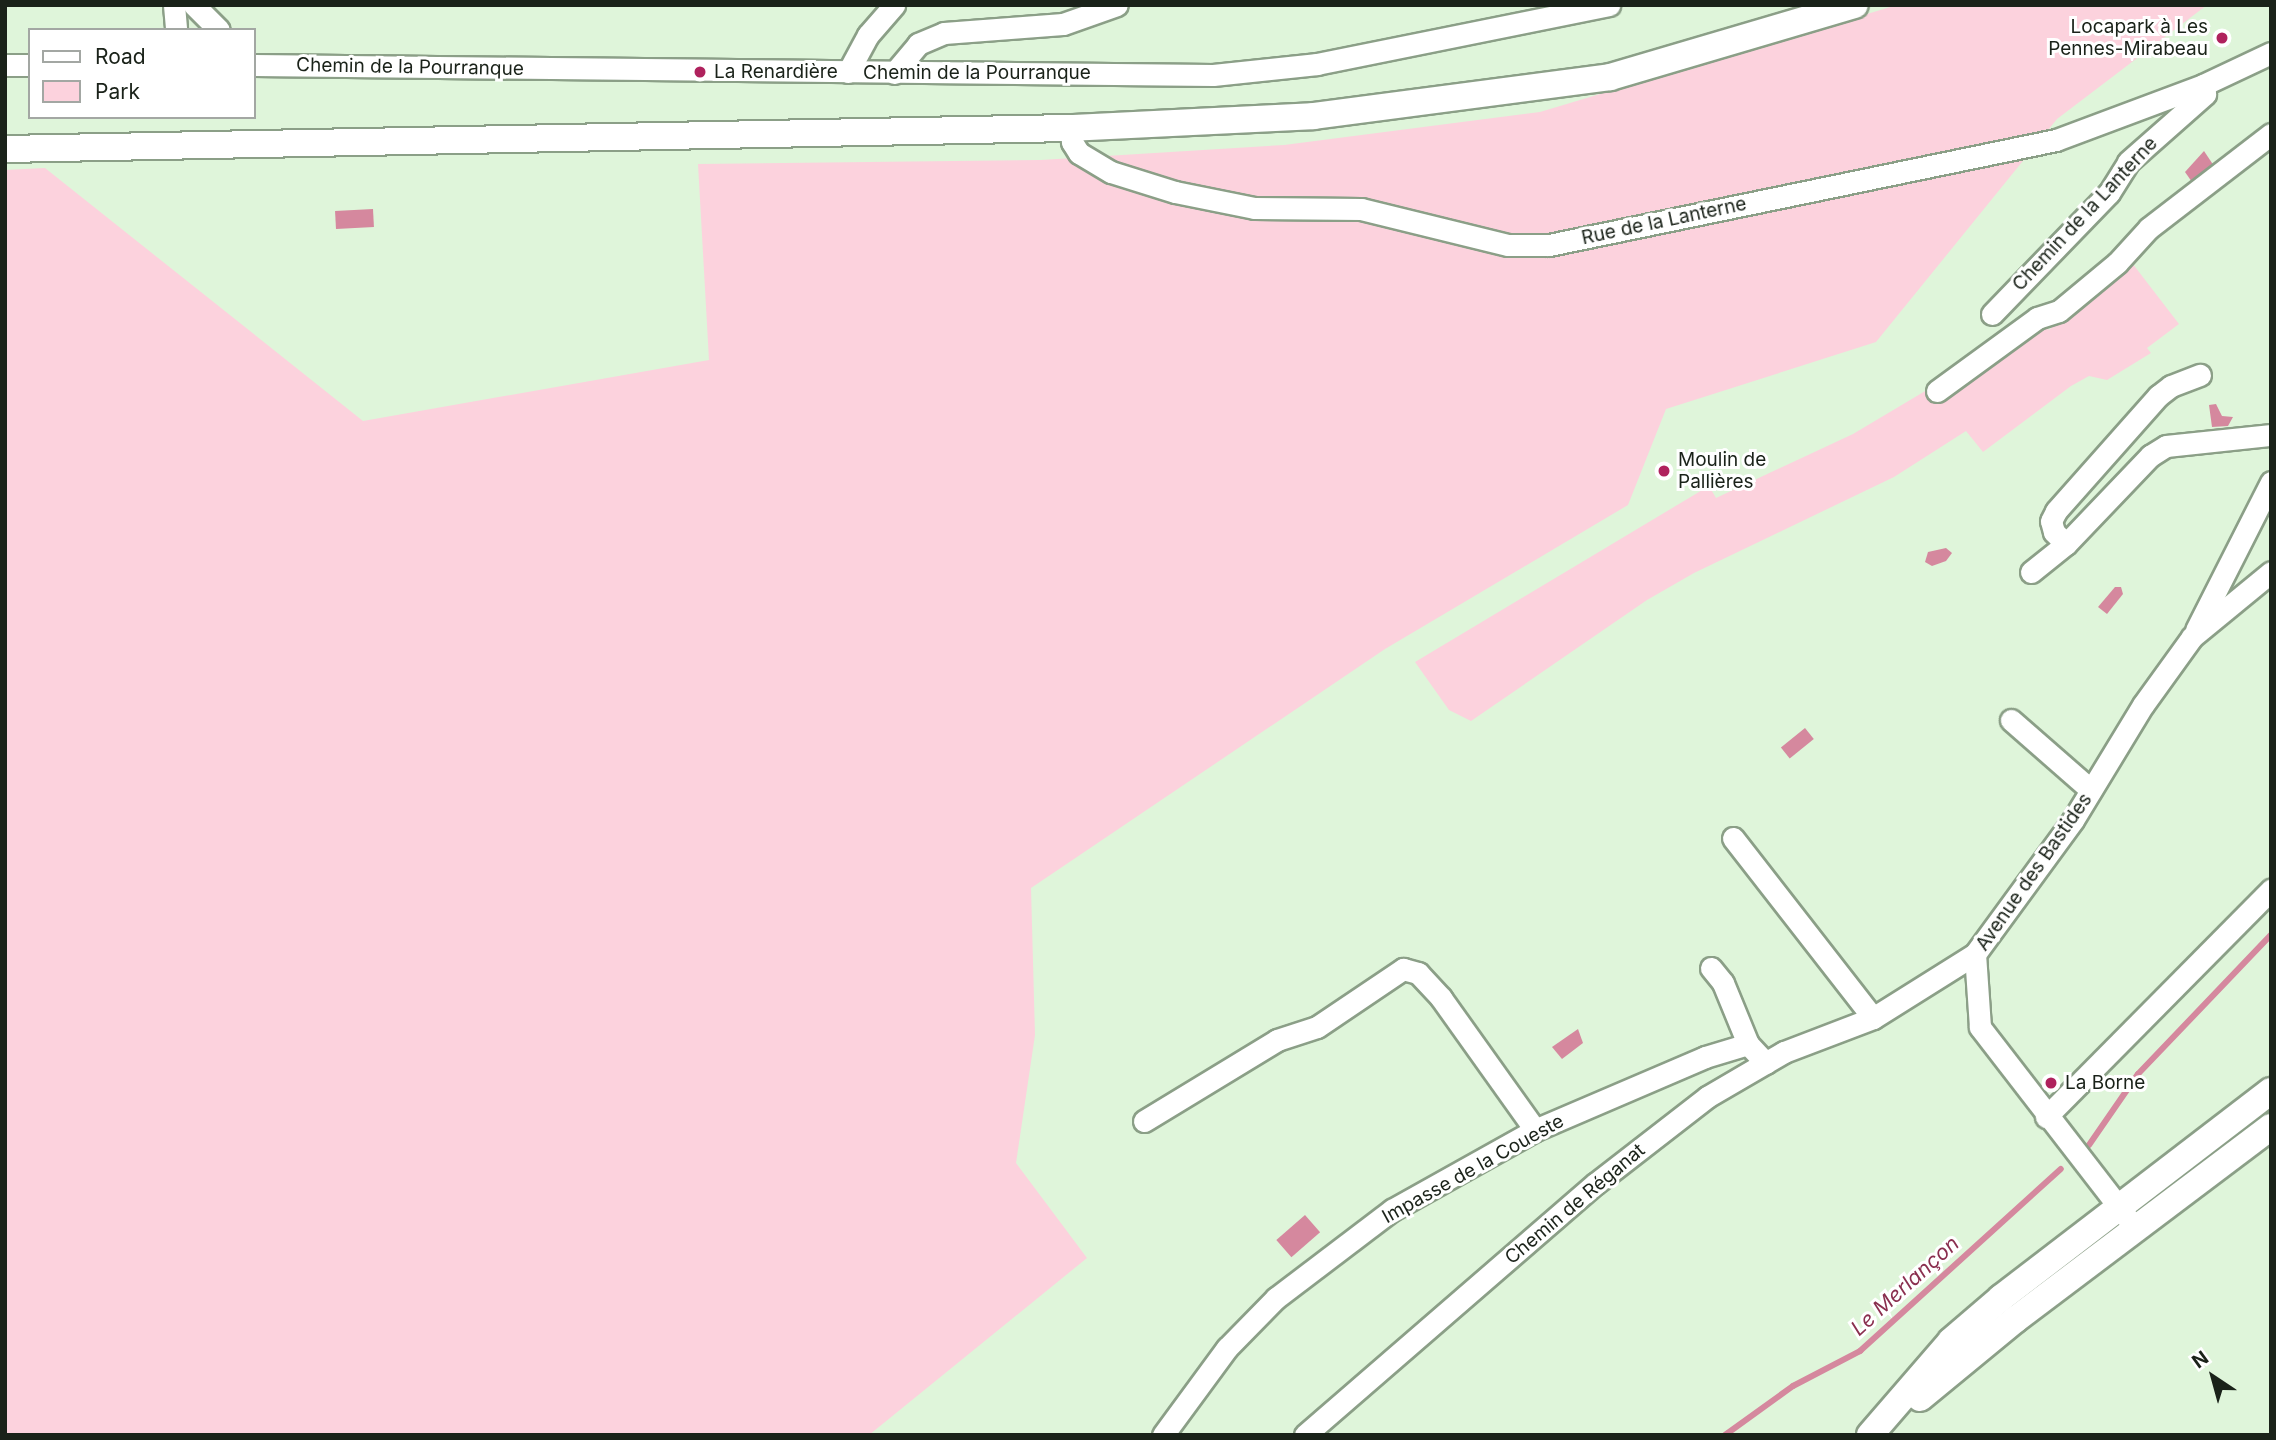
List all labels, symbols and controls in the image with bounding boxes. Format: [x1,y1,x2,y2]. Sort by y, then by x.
place label: Locapark à Les Pennes-Mirabeau [2048,16,2208,60]
legend [28,28,256,119]
marker: Locapark à Les Pennes-Mirabeau [2214,30,2230,46]
text: Road [95,44,146,69]
street label: Chemin de la Pourranque [296,54,524,80]
place label: La Renardière [714,61,838,83]
street label: Chemin de la Pourranque [863,62,1091,84]
marker: La Renardière [692,64,708,80]
text: Park [95,79,140,104]
street label: Chemin de la Lanterne [2008,132,2162,296]
street label: Rue de la Lanterne [1579,192,1749,250]
place label: Moulin de Pallières [1678,449,1766,493]
marker: Moulin de Pallières [1656,463,1672,479]
street label: Avenue des Bastides [1971,789,2097,955]
place label: La Borne [2065,1072,2145,1094]
marker: La Borne [2043,1075,2059,1091]
street label: Impasse de la Coueste [1378,1110,1568,1228]
street label: Chemin de Réganat [1500,1139,1650,1269]
water label: Le Merlançon [1846,1231,1964,1341]
north arrow [2178,1342,2248,1412]
text: N [2188,1346,2213,1373]

